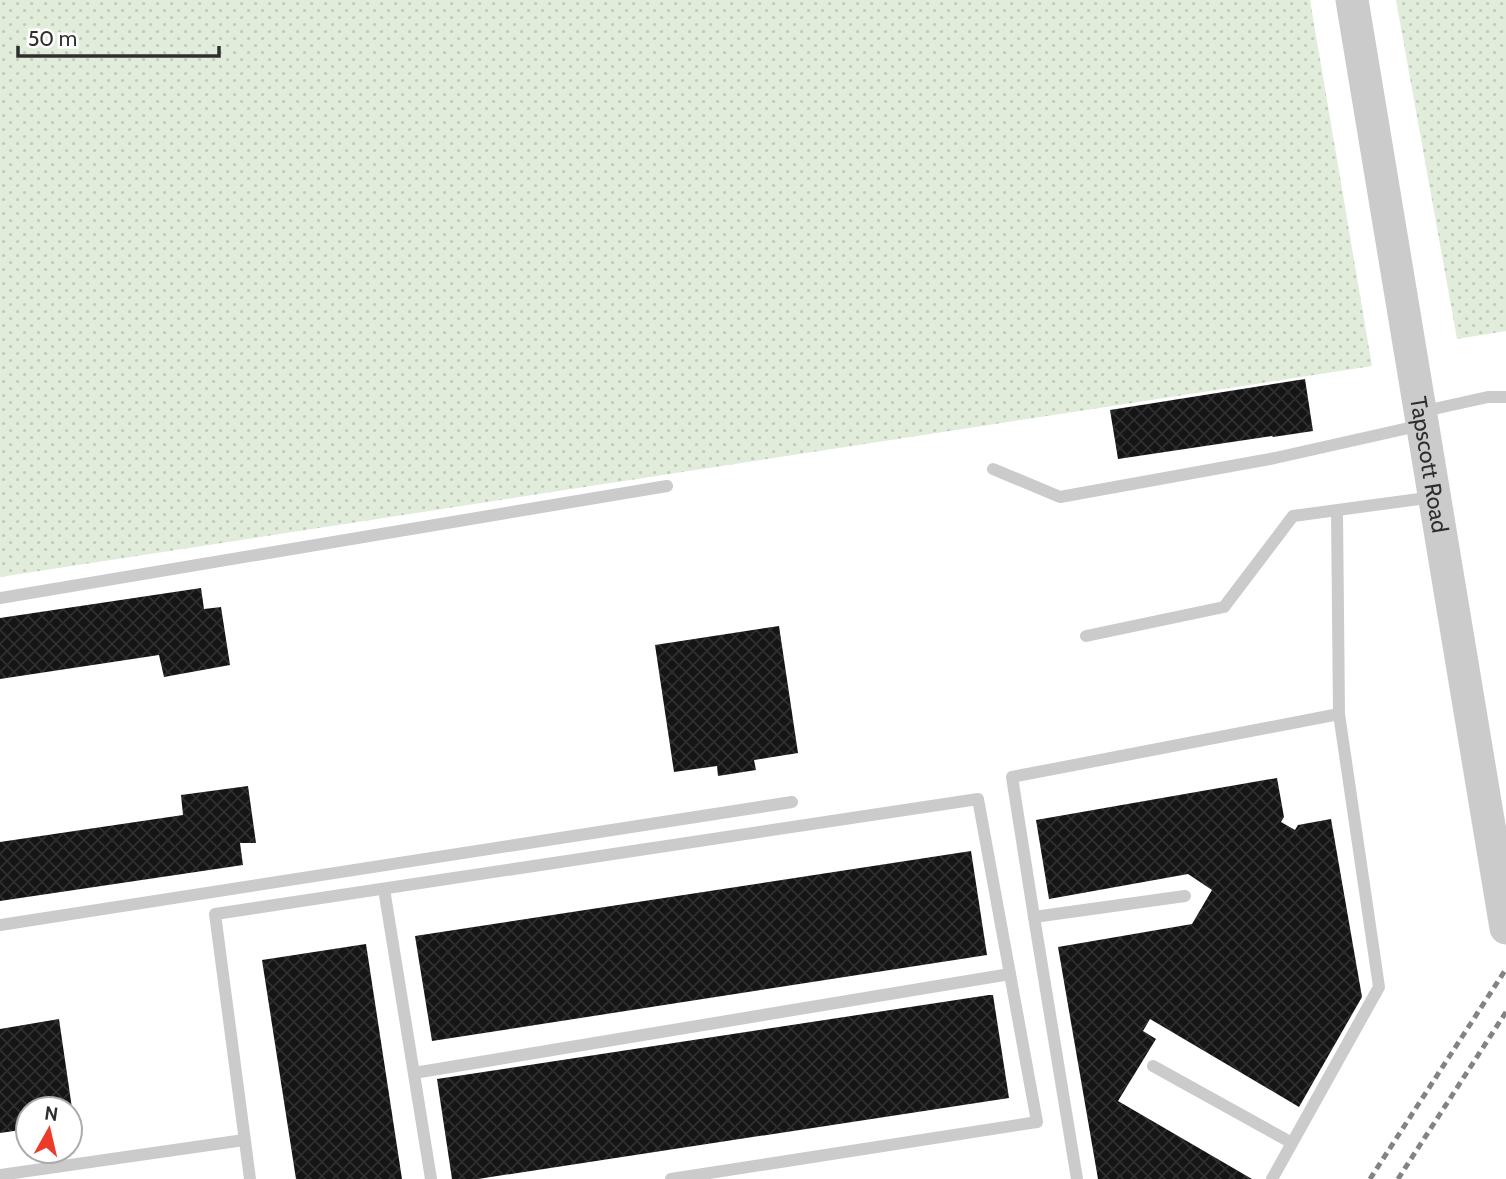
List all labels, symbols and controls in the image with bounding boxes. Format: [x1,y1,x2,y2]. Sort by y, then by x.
scale bar [18,14,219,58]
text: 50 m [28,26,77,51]
street label: Tapscott Road [1404,394,1454,535]
north arrow [14,1095,84,1165]
text: N [43,1101,60,1126]

